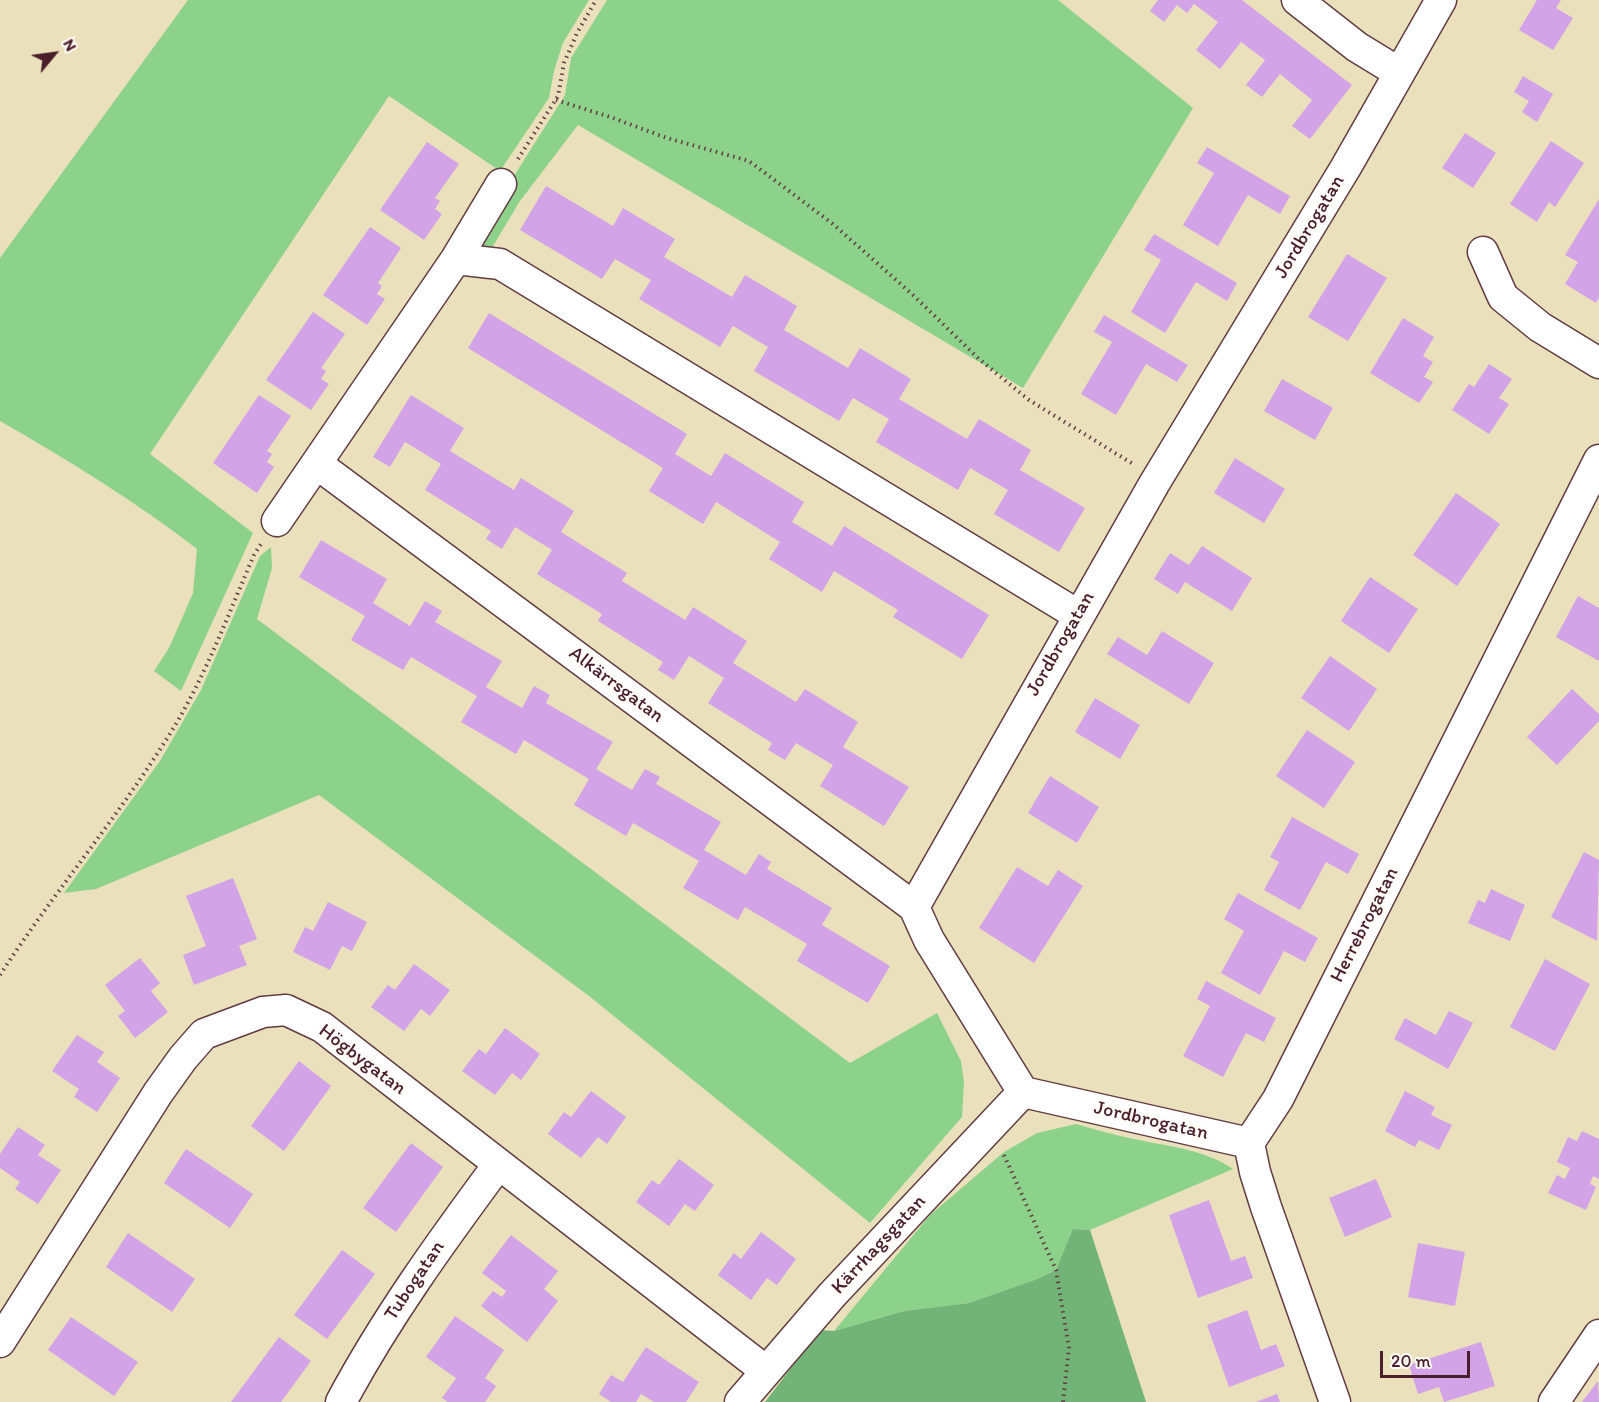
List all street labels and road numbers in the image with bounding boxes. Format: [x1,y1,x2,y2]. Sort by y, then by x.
street label: Jordbrogatan [1270,171,1350,283]
street label: Jordbrogatan [1021,588,1101,700]
street label: Alkärrsgatan [564,642,668,728]
street label: Herrebrogatan [1326,863,1404,987]
street label: Högbygatan [313,1019,411,1101]
street label: Jordbrogatan [1091,1096,1211,1146]
street label: Kärrhagsgatan [827,1190,931,1300]
street label: Tubogatan [380,1236,450,1326]

